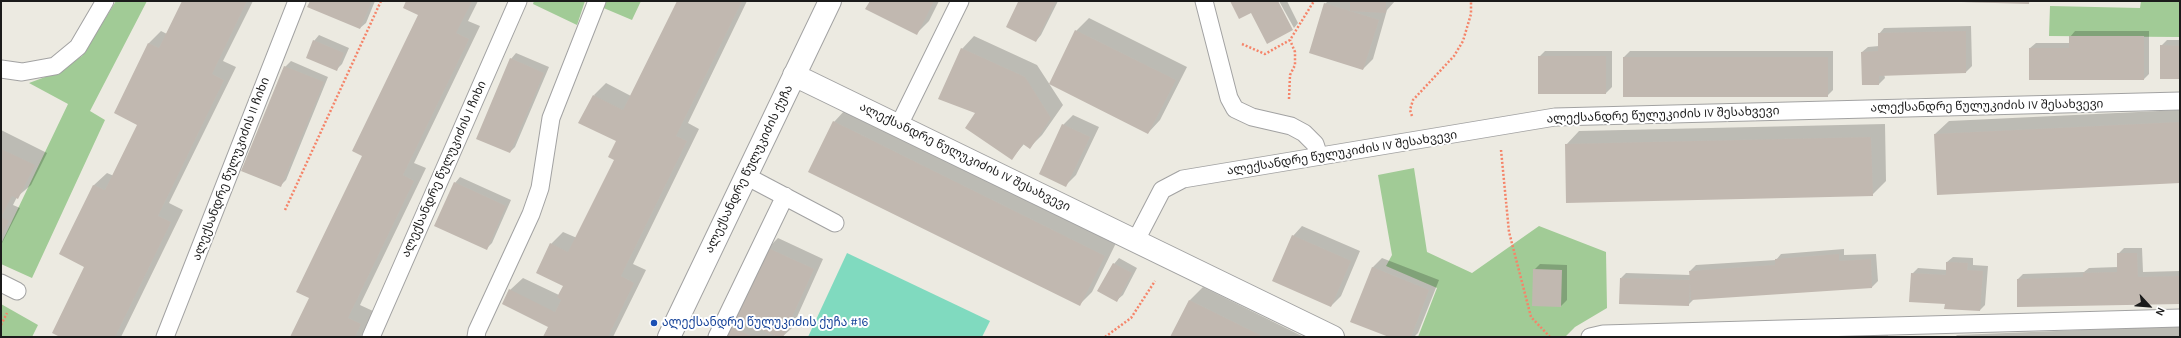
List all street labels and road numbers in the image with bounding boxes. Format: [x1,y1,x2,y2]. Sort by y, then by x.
street label: ალექსანდრე წულუკიძის II ჩიხი [189,75,273,263]
street label: ალექსანდრე წულუკიძის I ჩიხი [398,79,490,259]
street label: ალექსანდრე წულუკიძის ქუჩა [702,83,796,255]
street label: ალექსანდრე წულუკიძის IV შესახვევი [1870,97,2104,115]
street label: ალექსანდრე წულუკიძის IV შესახვევი [857,99,1073,215]
street label: ალექსანდრე წულუკიძის IV შესახვევი [1546,104,1780,126]
street label: ალექსანდრე წულუკიძის IV შესახვევი [1226,128,1458,178]

